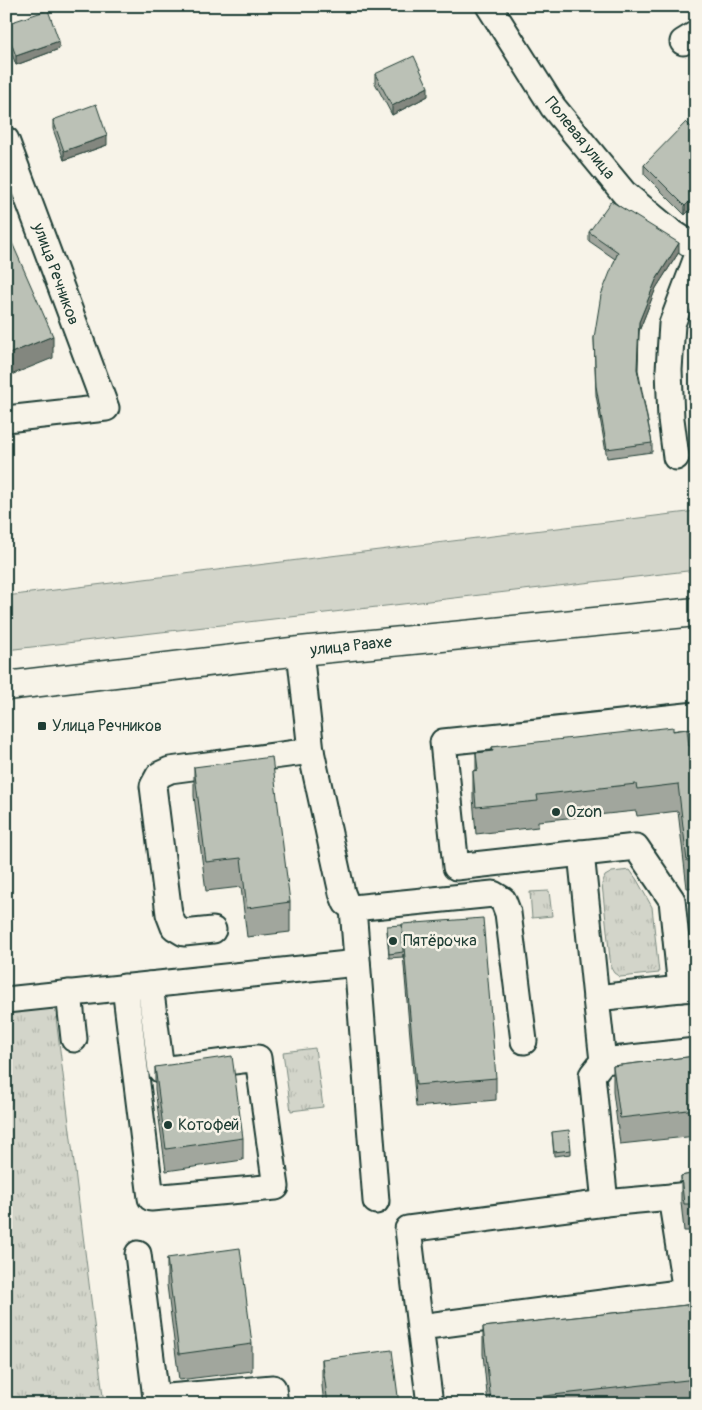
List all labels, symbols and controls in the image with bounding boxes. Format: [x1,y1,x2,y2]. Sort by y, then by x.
street label: Полевая улица [541,93,619,183]
street label: улица Речников [28,219,84,328]
street label: улица Раахе [308,632,393,660]
place label: Улица Речников [52,716,162,736]
marker: Улица Речников [36,720,48,732]
place label: Ozon [566,802,602,822]
marker: Ozon [550,806,562,818]
place label: Пятёрочка [403,931,477,951]
marker: Пятёрочка [387,935,399,947]
place label: Котофей [178,1115,239,1135]
marker: Котофей [162,1119,174,1131]

